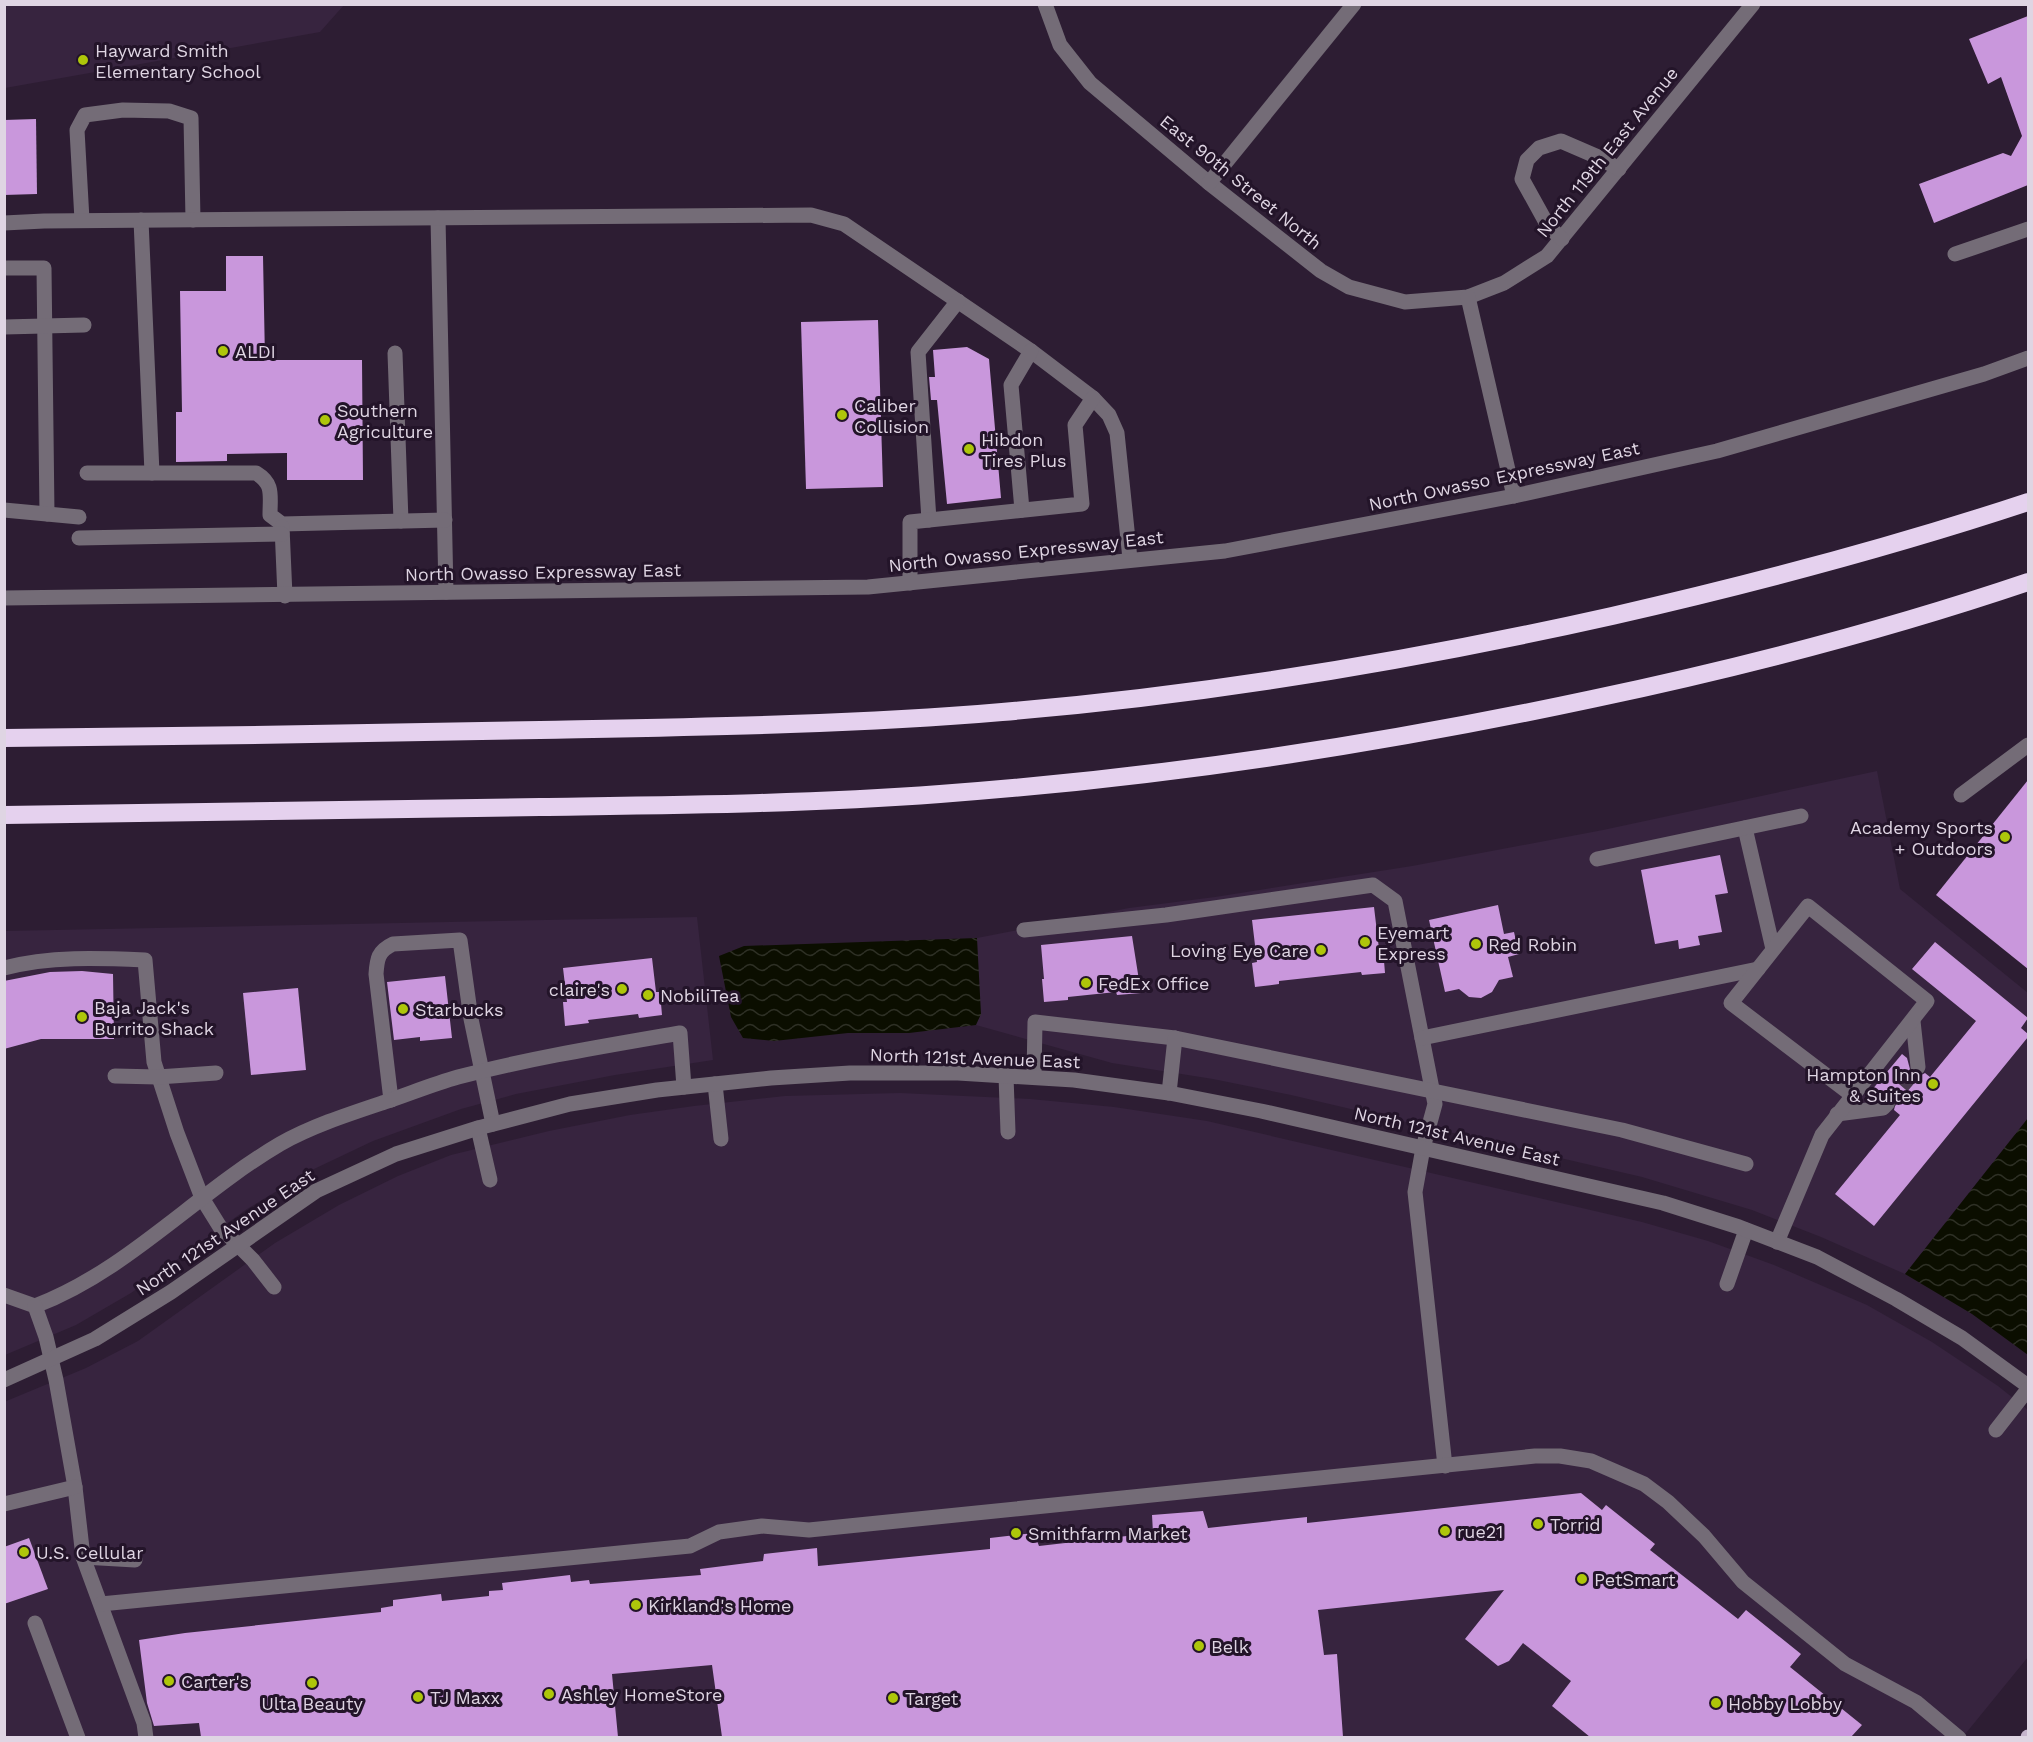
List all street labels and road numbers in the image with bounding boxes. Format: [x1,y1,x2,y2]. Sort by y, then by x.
street label: North 119th East Avenue [1532,63,1682,241]
street label: East 90th Street North [1156,110,1326,254]
street label: North Owasso Expressway East [1367,437,1642,515]
street label: North Owasso Expressway East [888,526,1165,576]
street label: North Owasso Expressway East [405,559,682,585]
street label: North 121st Avenue East [869,1044,1081,1072]
street label: North 121st Avenue East [1352,1102,1562,1170]
street label: North 121st Avenue East [132,1164,319,1300]

